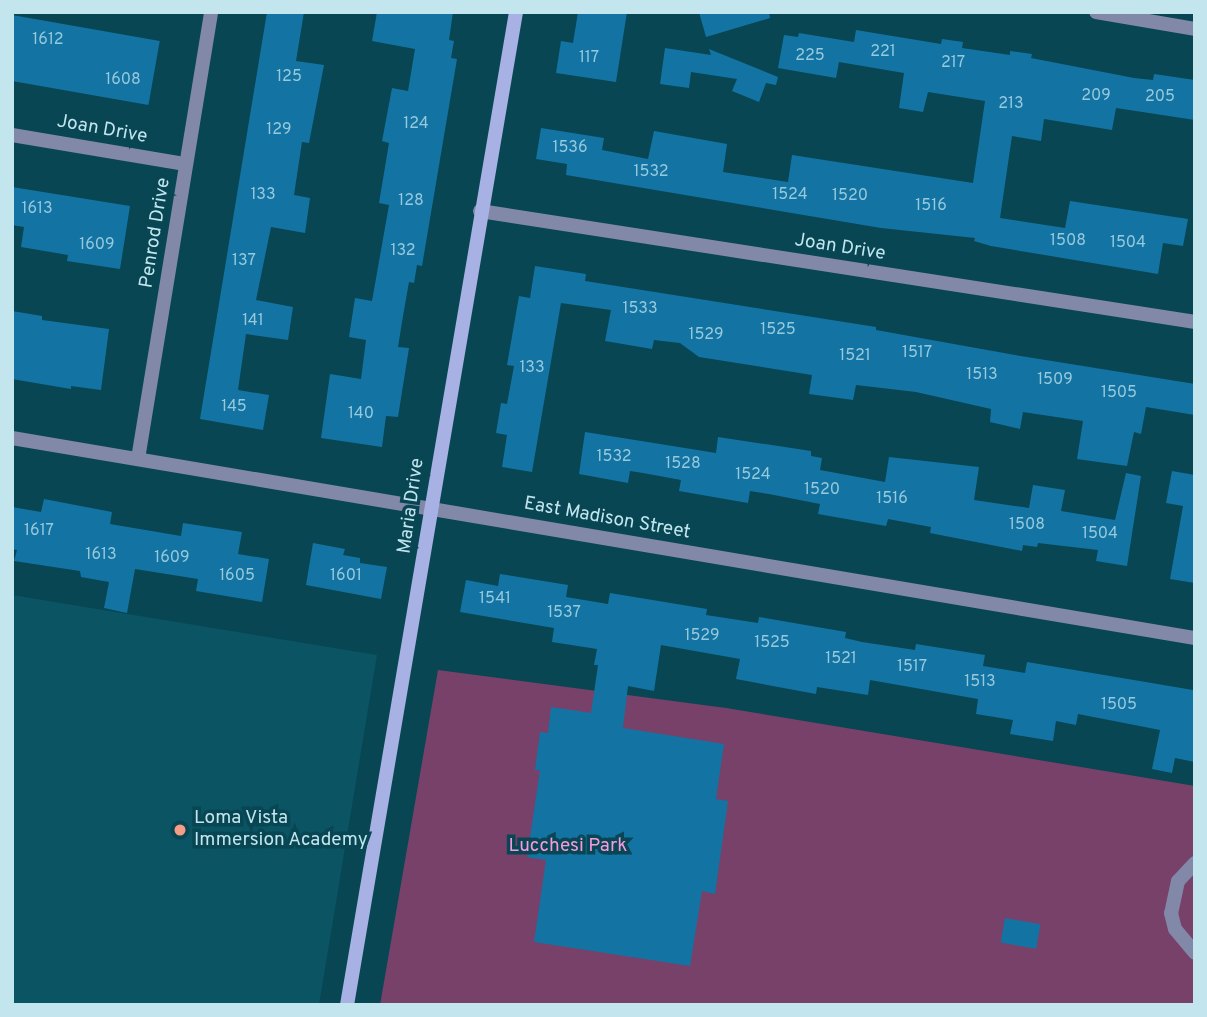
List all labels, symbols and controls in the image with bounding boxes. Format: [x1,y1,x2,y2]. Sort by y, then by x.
house number: 1612 [32,30,64,50]
house number: 221 [870,42,896,62]
house number: 225 [795,46,825,66]
house number: 117 [579,48,599,68]
house number: 217 [941,53,965,73]
house number: 125 [276,67,302,87]
house number: 1608 [105,70,141,90]
house number: 209 [1081,86,1111,106]
house number: 205 [1145,87,1175,107]
house number: 213 [998,94,1024,114]
street label: Joan Drive [55,111,149,149]
house number: 124 [403,114,429,134]
house number: 129 [266,120,292,140]
house number: 1536 [552,138,588,158]
house number: 1532 [633,162,669,182]
street label: Penrod Drive [136,176,176,290]
house number: 133 [250,185,276,205]
house number: 1524 [772,185,808,205]
house number: 1520 [832,186,868,206]
house number: 128 [398,191,424,211]
house number: 1516 [915,196,947,216]
house number: 1613 [21,199,53,219]
street label: Joan Drive [793,230,887,266]
house number: 1508 [1050,231,1086,251]
house number: 1504 [1110,233,1146,253]
house number: 1609 [79,235,115,255]
house number: 132 [390,241,416,261]
house number: 137 [232,251,256,271]
house number: 1533 [622,299,658,319]
house number: 141 [242,311,264,331]
house number: 1525 [760,320,796,340]
house number: 1529 [688,325,724,345]
house number: 1517 [902,343,932,363]
house number: 1521 [839,346,871,366]
house number: 133 [519,358,545,378]
house number: 1513 [966,365,998,385]
house number: 1509 [1037,370,1073,390]
house number: 1505 [1101,383,1137,403]
house number: 145 [221,397,247,417]
house number: 140 [348,404,374,424]
house number: 1532 [596,447,632,467]
house number: 1528 [665,454,701,474]
street label: Maria Drive [394,457,430,555]
house number: 1524 [735,465,771,485]
house number: 1520 [804,480,840,500]
house number: 1516 [876,489,908,509]
street label: East Madison Street [522,493,692,545]
house number: 1508 [1009,515,1045,535]
house number: 1617 [24,521,54,541]
house number: 1504 [1082,524,1118,544]
house number: 1613 [85,545,117,565]
house number: 1609 [154,548,190,568]
house number: 1605 [219,566,255,586]
house number: 1601 [330,566,362,586]
house number: 1541 [479,589,511,609]
house number: 1537 [547,603,581,623]
house number: 1529 [684,626,720,646]
house number: 1525 [754,633,790,653]
house number: 1521 [825,649,857,669]
house number: 1517 [897,657,927,677]
house number: 1513 [964,672,996,692]
house number: 1505 [1101,695,1137,715]
place label: Loma Vista Immersion Academy [194,808,369,852]
marker: Loma Vista Immersion Academy [172,822,188,838]
park label: Lucchesi Park [509,836,627,858]

